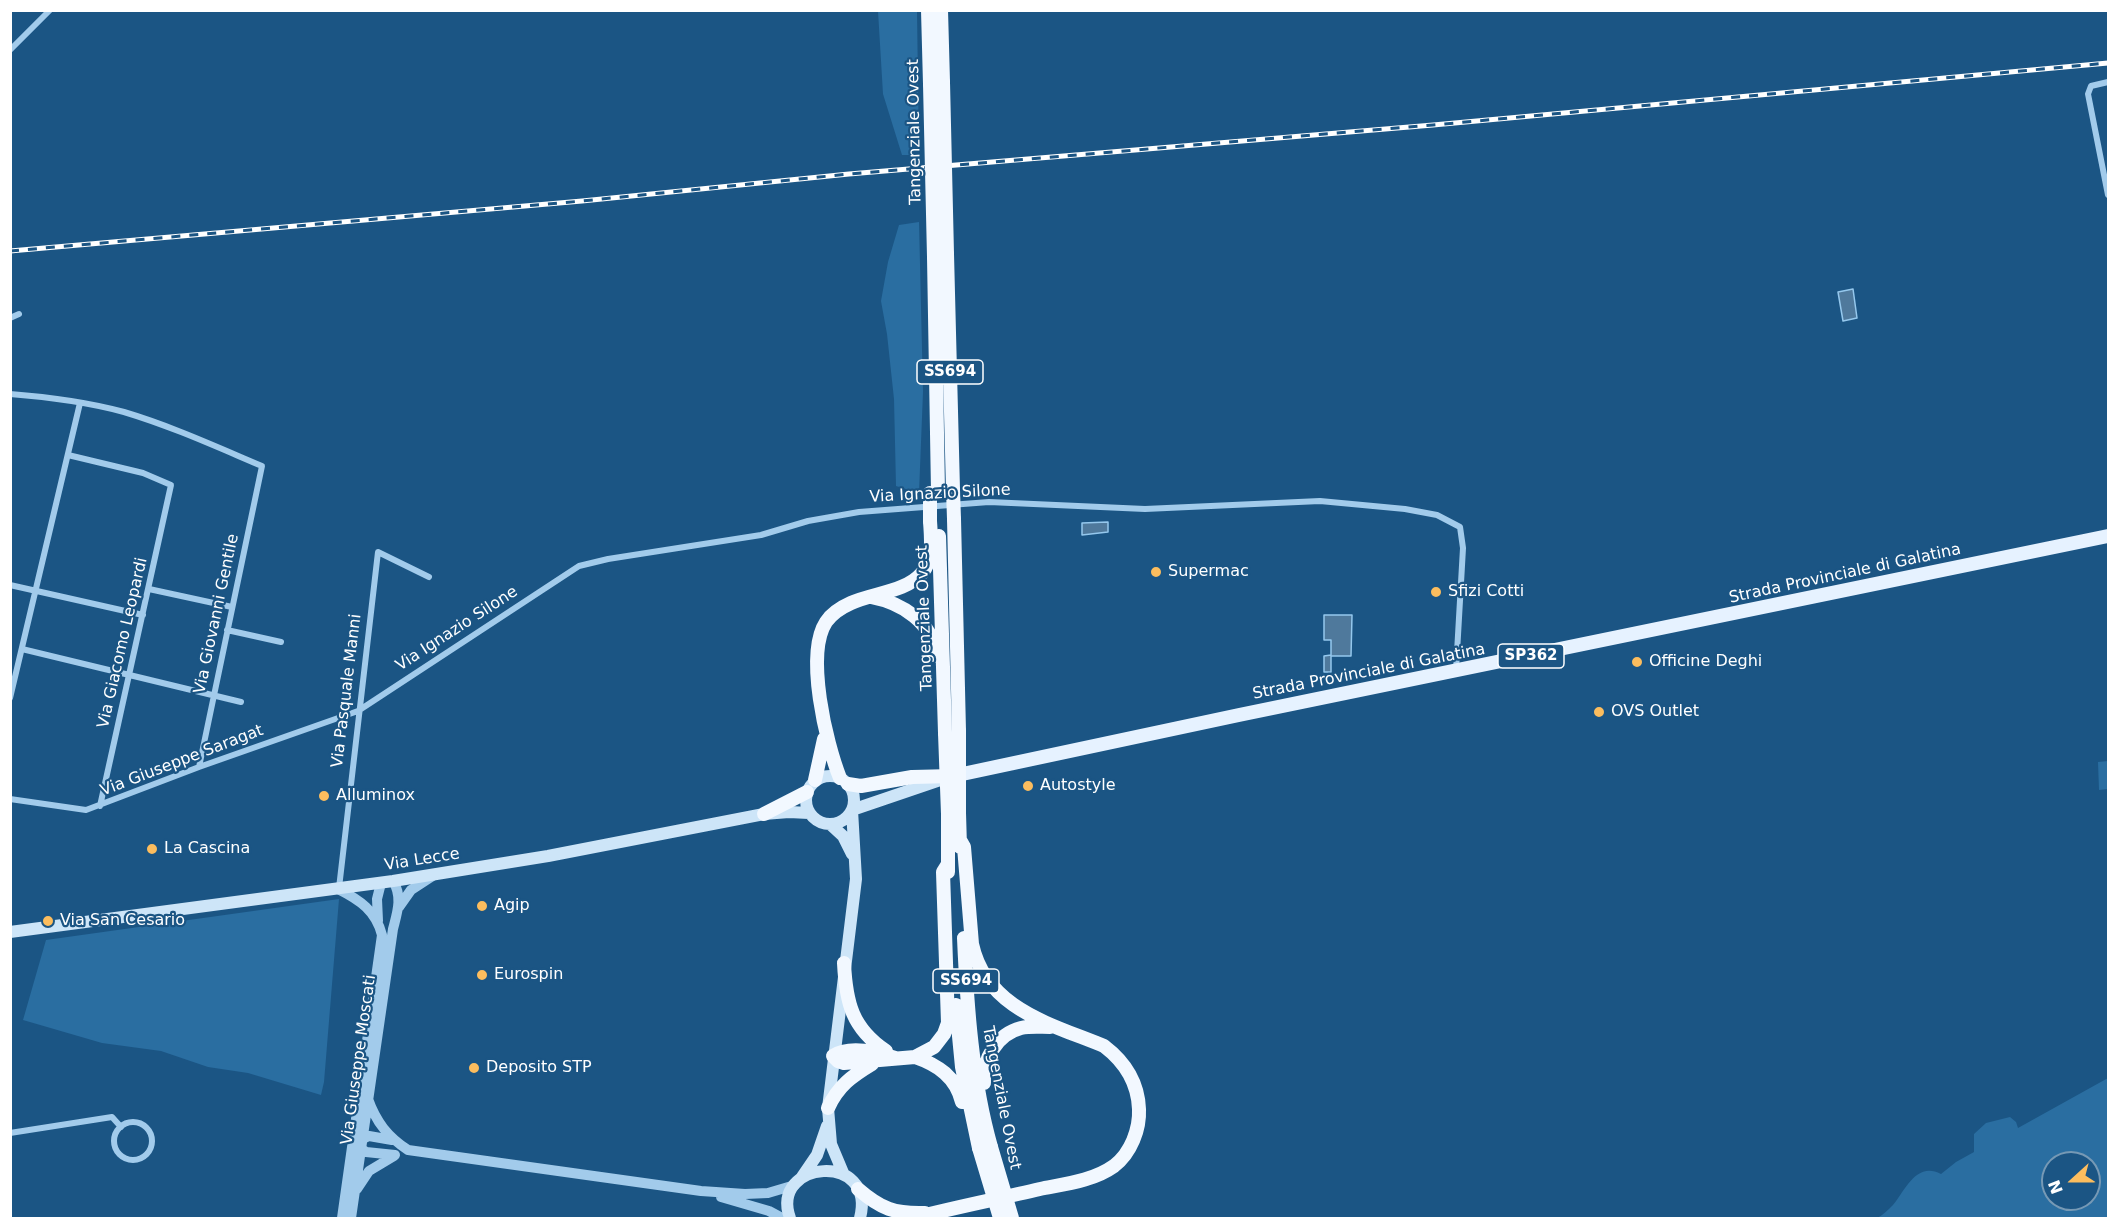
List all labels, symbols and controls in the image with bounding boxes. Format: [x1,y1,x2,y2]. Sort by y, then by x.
street label: Tangenziale Ovest [904,59,926,205]
road number: SS694 [917,360,983,384]
street label: Via Ignazio Silone [869,481,1011,507]
street label: Via Giovanni Gentile [191,532,243,696]
street label: Strada Provinciale di Galatina [1727,540,1963,608]
street label: Tangenziale Ovest [913,545,937,691]
street label: Via Giacomo Leopardi [94,556,152,730]
place label: Supermac [1168,562,1249,582]
marker: Supermac [1149,565,1163,579]
street label: Via Ignazio Silone [393,582,521,676]
place label: Sfizi Cotti [1448,582,1524,602]
marker: Sfizi Cotti [1429,585,1443,599]
street label: Via Pasquale Manni [328,613,366,769]
street label: Strada Provinciale di Galatina [1251,640,1487,704]
road number: SP362 [1498,644,1564,668]
place label: Officine Deghi [1649,652,1762,672]
marker: Officine Deghi [1630,655,1644,669]
place label: OVS Outlet [1611,702,1699,722]
marker: OVS Outlet [1592,705,1606,719]
street label: Via Giuseppe Saragat [98,721,266,801]
place label: Autostyle [1040,776,1116,796]
marker: Autostyle [1021,779,1035,793]
place label: Alluminox [336,786,415,806]
marker: Alluminox [317,789,331,803]
place label: La Cascina [164,839,250,859]
marker: La Cascina [145,842,159,856]
street label: Via Lecce [383,845,461,875]
place label: Agip [494,896,530,916]
marker: Agip [475,899,489,913]
place label: Via San Cesario [60,911,185,931]
marker: Via San Cesario [41,914,55,928]
place label: Eurospin [494,965,563,985]
marker: Eurospin [475,968,489,982]
road number: SS694 [933,969,999,993]
street label: Via Giuseppe Moscati [338,974,380,1146]
street label: Tangenziale Ovest [978,1025,1024,1171]
place label: Deposito STP [486,1058,592,1078]
marker: Deposito STP [467,1061,481,1075]
north arrow [2041,1151,2101,1211]
text: N [2044,1177,2067,1197]

